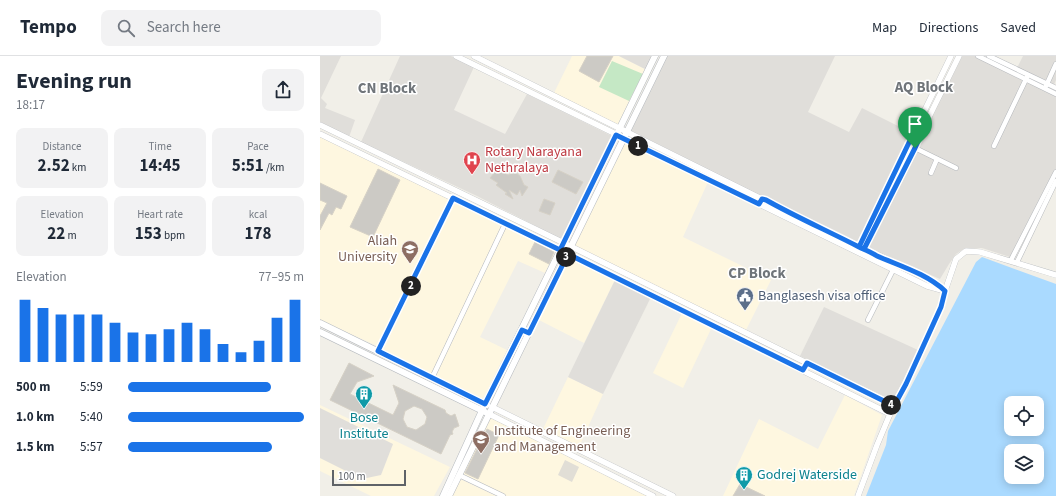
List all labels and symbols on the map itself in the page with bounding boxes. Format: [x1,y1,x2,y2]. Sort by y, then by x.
district label: AQ Block [894,77,954,98]
district label: CN Block [358,78,417,99]
pin [898,107,932,148]
pin: 1 [628,136,648,156]
place label: Rotary Narayana Nethralaya [485,142,582,178]
hospital icon: Rotary Narayana Nethralaya [462,150,482,175]
place label: Aliah University [338,231,397,267]
school or university icon: Aliah University [400,239,420,264]
pin: 3 [556,247,576,267]
district label: CP Block [728,263,787,284]
pin: 2 [401,276,421,296]
public building icon: Banglasesh visa office [735,286,755,311]
place label: Banglasesh visa office [758,286,886,306]
building icon: Bose Institute [354,384,374,409]
pin: 4 [881,395,901,415]
place label: Bose Institute [340,408,389,444]
place label: Institute of Engineering and Management [494,421,630,457]
school or university icon: Institute of Engineering and Management [471,429,491,454]
building icon: Godrej Waterside [734,465,754,490]
place label: Godrej Waterside [757,465,857,485]
scale bar [332,468,406,487]

